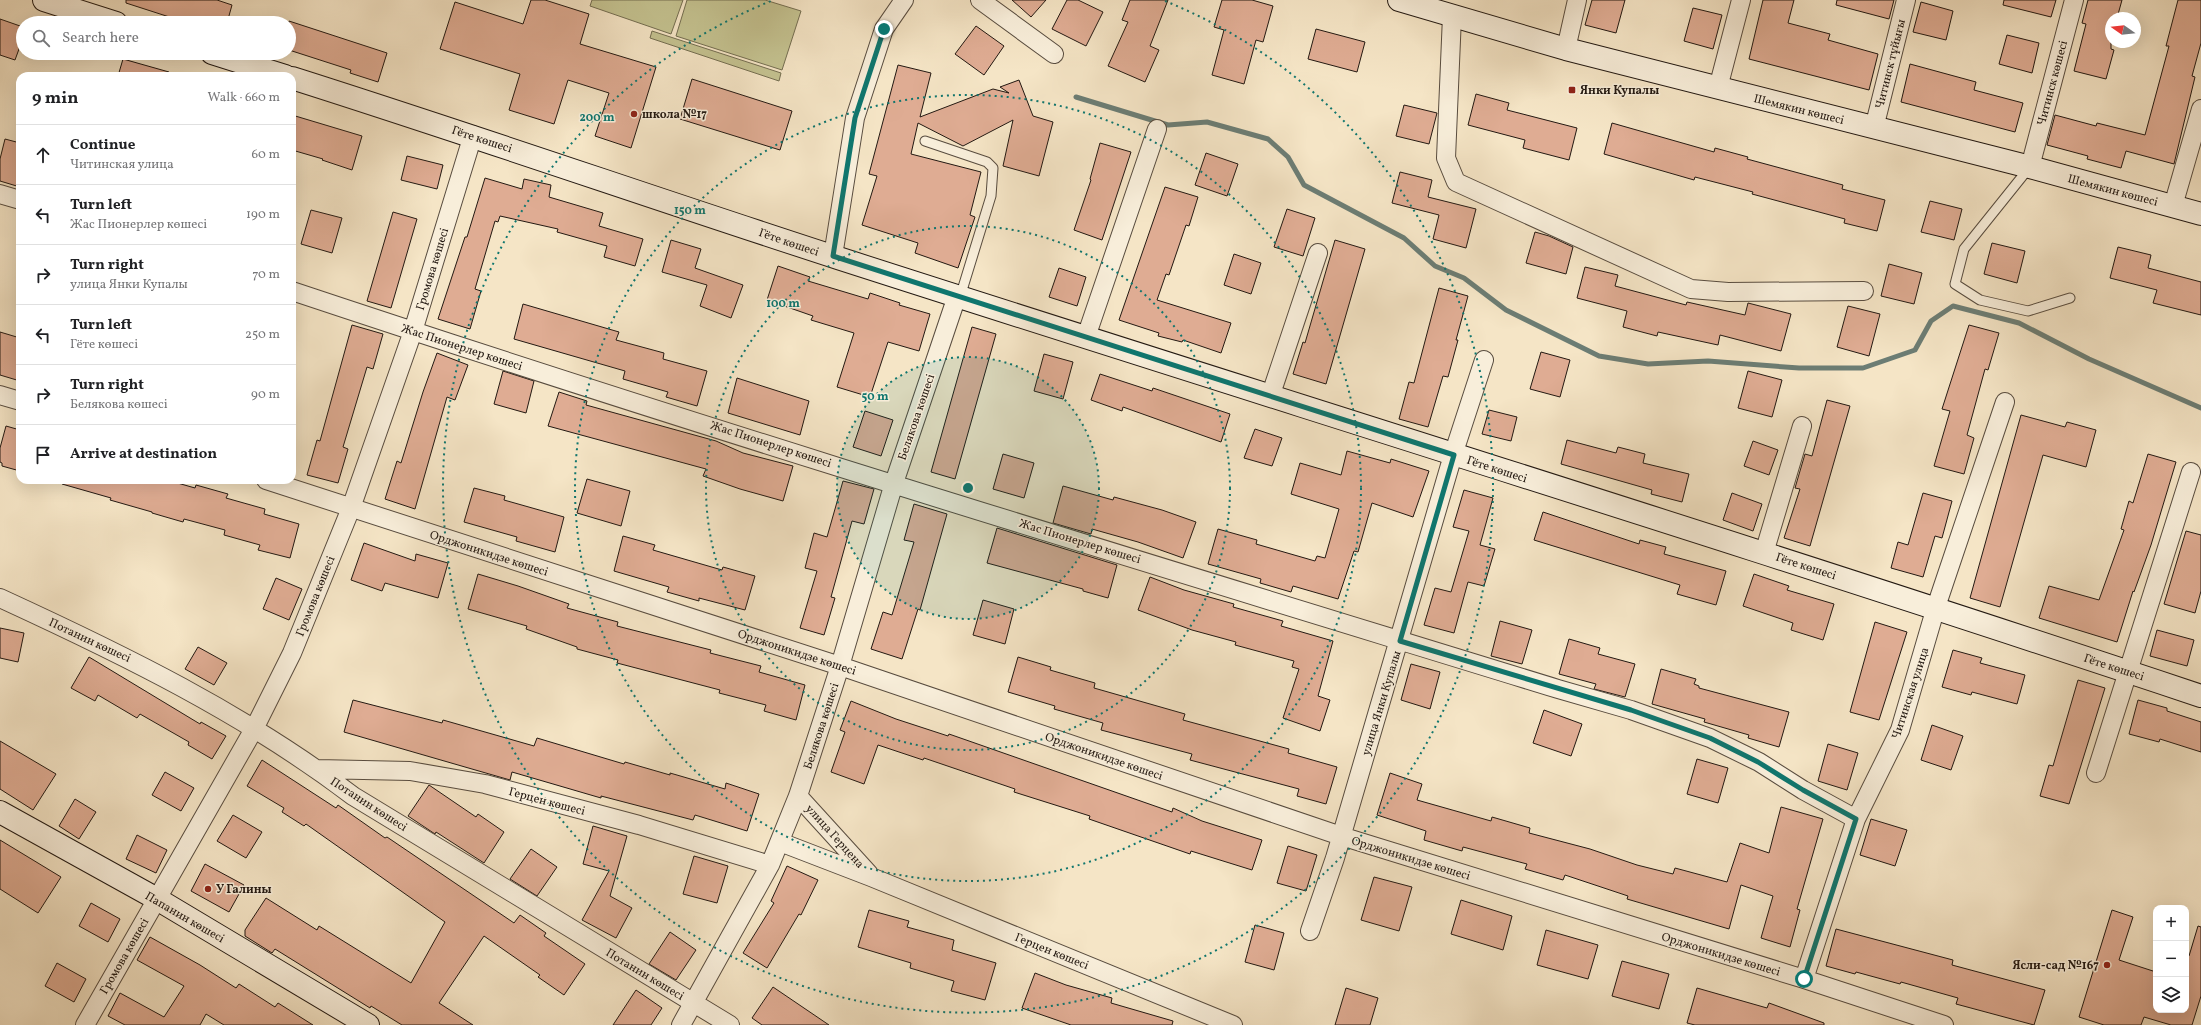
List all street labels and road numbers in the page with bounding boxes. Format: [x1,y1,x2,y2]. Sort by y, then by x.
street label: Читинск тұйығы [1872,17,1910,111]
street label: Читинск көшесі [2034,38,2072,128]
street label: Шемякин көшесі [1752,91,1846,129]
street label: Гёте көшесі [449,123,514,157]
street label: Шемякин көшесі [2066,171,2160,211]
street label: Гёте көшесі [756,225,821,261]
street label: Громова көшесі [413,226,453,313]
street label: Жас Пионерлер көшесі [399,321,525,375]
street label: Белякова көшесі [895,372,939,463]
street label: Жас Пионерлер көшесі [708,418,834,472]
street label: Гёте көшесі [1464,453,1529,487]
street label: Жас Пионерлер көшесі [1017,516,1143,568]
street label: Орджоникидзе көшесі [427,527,550,581]
street label: Гёте көшесі [1773,550,1838,584]
street label: Громова көшесі [292,553,340,639]
street label: Потанин көшесі [46,615,134,667]
street label: Орджоникидзе көшесі [735,626,858,680]
street label: Читинская улица [1889,645,1933,741]
street label: улица Янки Купалы [1358,648,1406,758]
street label: Гёте көшесі [2081,651,2146,685]
street label: Белякова көшесі [800,681,844,772]
street label: Орджоникидзе көшесі [1043,729,1165,785]
street label: Потанин көшесі [327,774,410,836]
street label: Герцен көшесі [507,784,587,820]
street label: улица Герцена [801,801,867,872]
street label: Орджоникидзе көшесі [1349,833,1473,885]
street label: Папанин көшесі [142,889,228,947]
street label: Громова көшесі [97,915,153,998]
street label: Орджоникидзе көшесі [1659,929,1783,981]
street label: Герцен көшесі [1012,930,1091,974]
street label: Потанин көшесі [602,945,687,1005]

